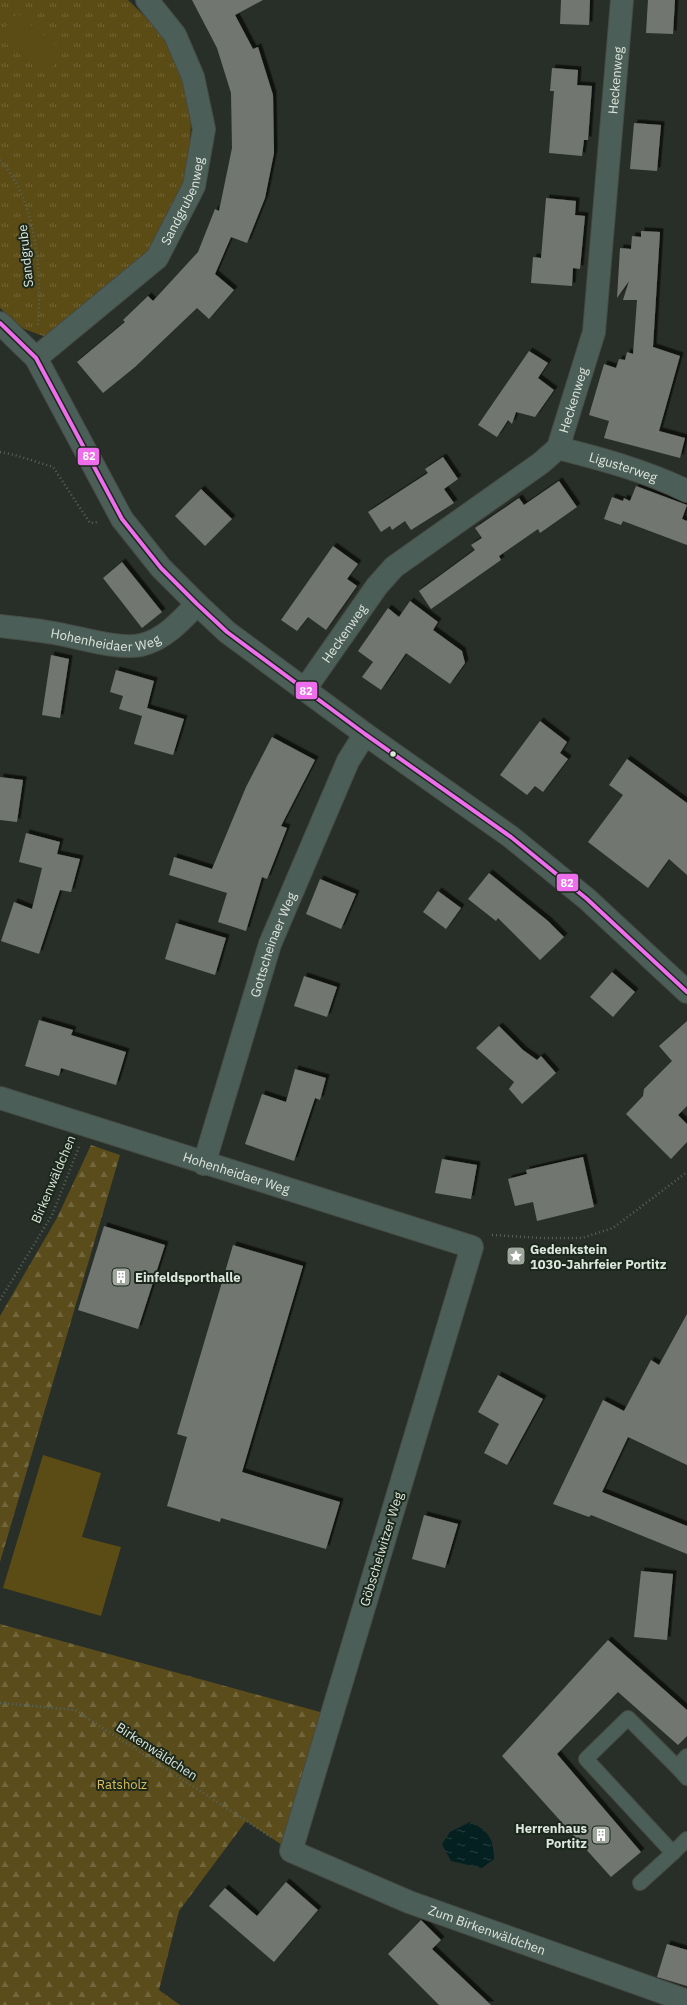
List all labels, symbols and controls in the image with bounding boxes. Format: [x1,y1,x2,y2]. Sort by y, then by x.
street label: Heckenweg [604,46,627,115]
street label: Sandgrubenweg [157,156,208,248]
street label: Sandgrube [14,224,37,288]
street label: Heckenweg [555,365,592,435]
line badge: 82 [77,447,100,466]
street label: Ligusterweg [587,448,660,486]
text: 82 [82,449,96,463]
street label: Heckenweg [318,601,371,666]
street label: Hohenheidaer Weg [49,625,164,655]
line badge: 82 [295,681,318,700]
text: 82 [299,684,313,698]
unlabelled marker [388,749,398,759]
line badge: 82 [556,873,579,892]
text: 82 [560,876,574,890]
street label: Gottscheinaer Weg [247,890,300,999]
street label: Birkenwäldchen [27,1133,80,1226]
street label: Hohenheidaer Weg [181,1148,292,1198]
place label: Gedenkstein 1030-Jahrfeier Portitz [530,1241,667,1273]
place icon: Gedenkstein 1030-Jahrfeier Portitz [505,1245,527,1267]
building icon: Einfeldsporthalle [110,1266,132,1288]
place label: Einfeldsporthalle [135,1269,240,1286]
street label: Göbschelwitzer Weg [356,1490,407,1608]
street label: Birkenwäldchen [113,1719,201,1784]
park label: Ratsholz [97,1776,147,1793]
place label: Herrenhaus Portitz [515,1820,587,1852]
building icon: Herrenhaus Portitz [590,1824,612,1846]
street label: Zum Birkenwäldchen [426,1902,548,1959]

